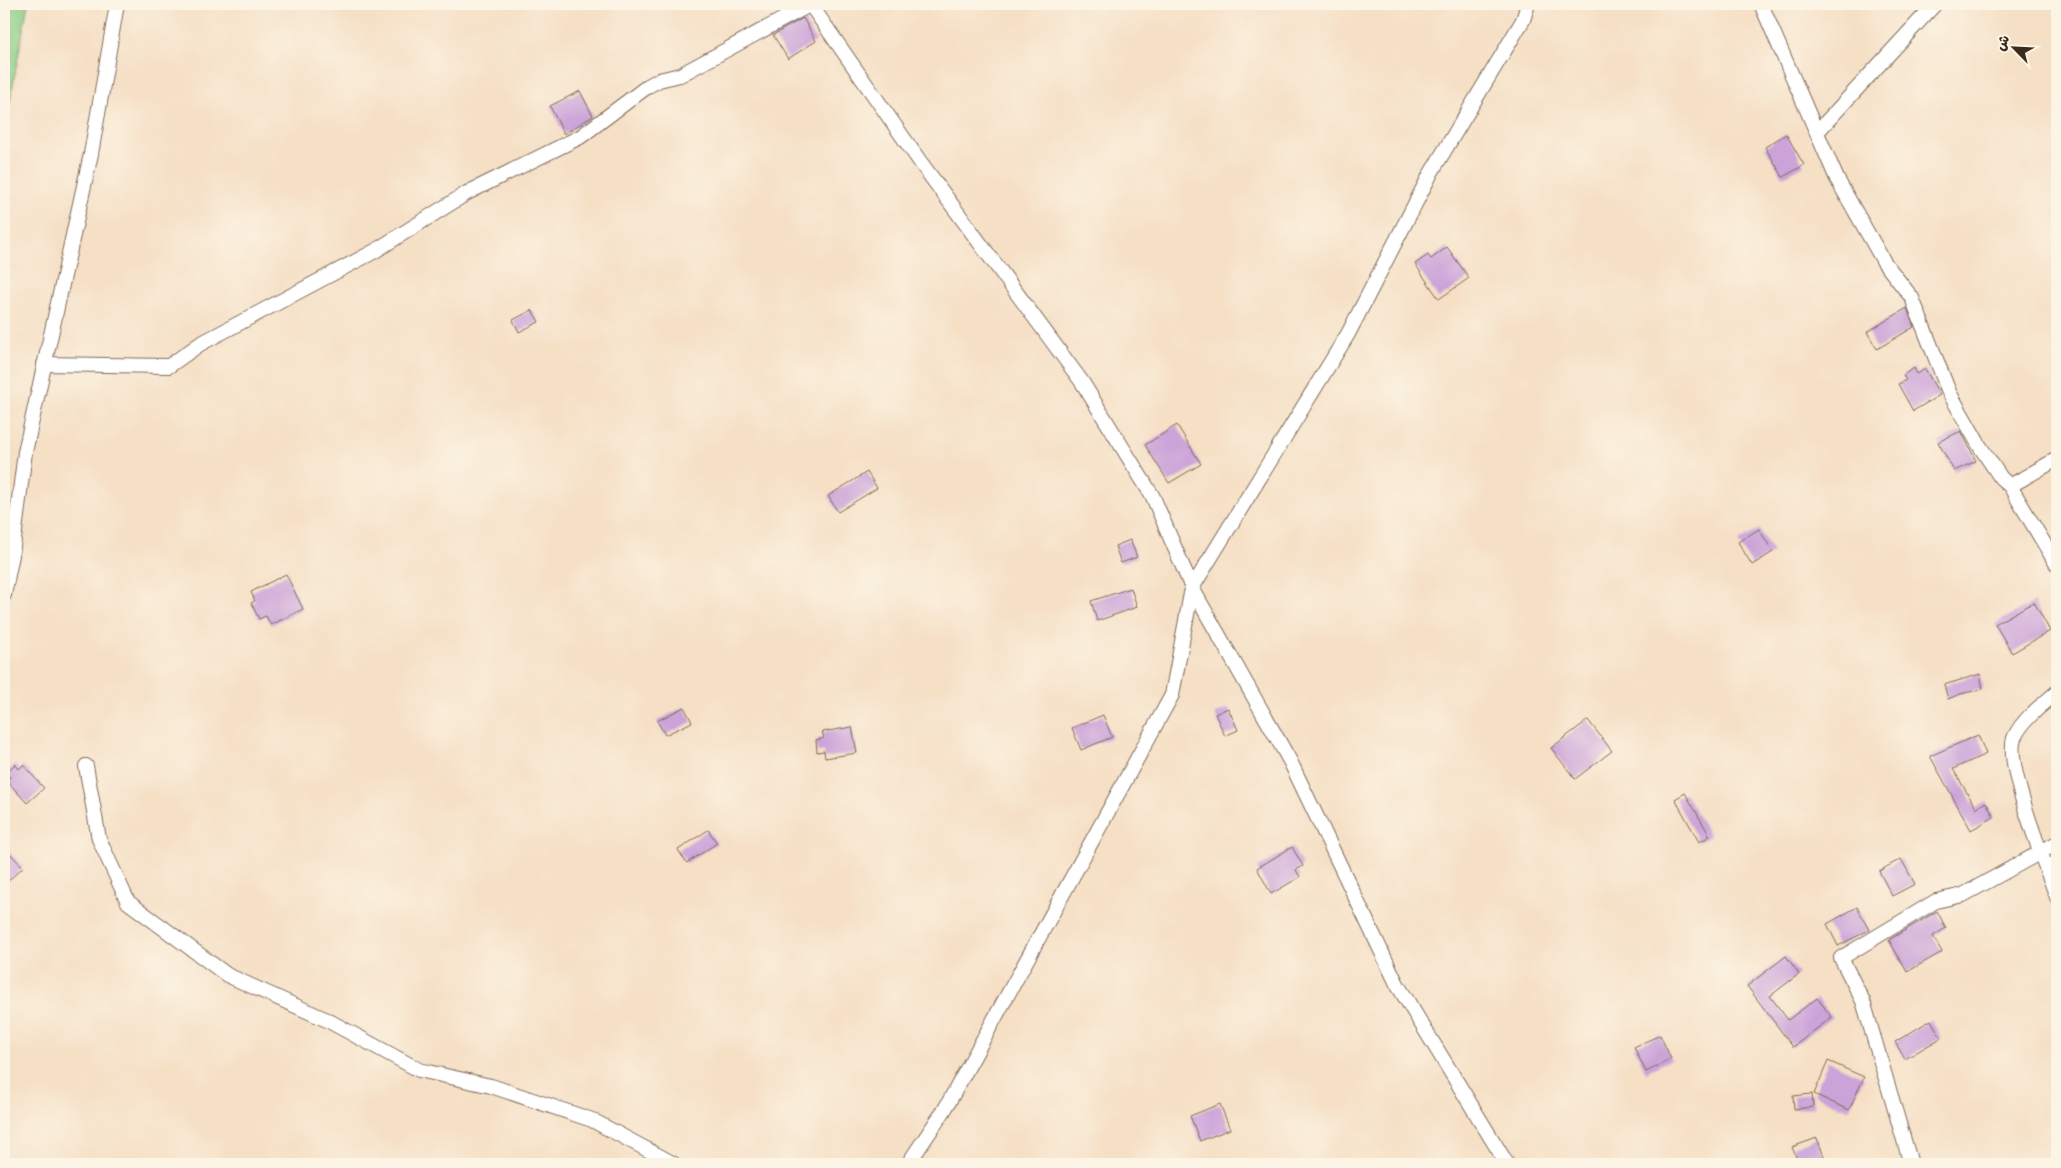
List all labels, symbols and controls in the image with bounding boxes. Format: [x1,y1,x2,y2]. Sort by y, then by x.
north arrow [1988,22,2038,72]
text: ش [1991,32,2013,53]

